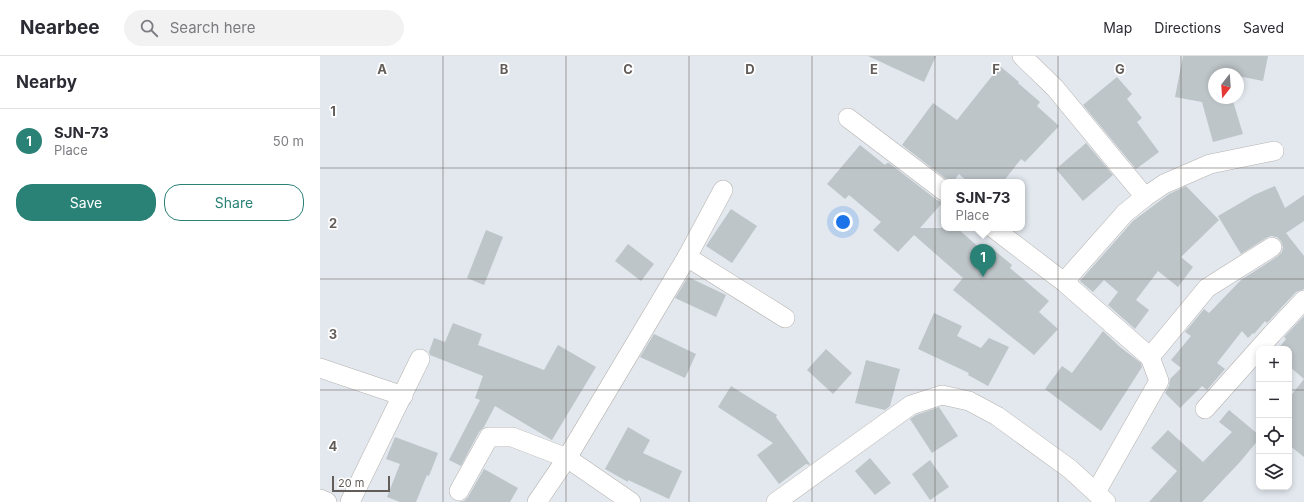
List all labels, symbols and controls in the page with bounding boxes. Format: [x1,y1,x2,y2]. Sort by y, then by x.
search box [124,10,404,46]
text: Nearbee [20,16,100,39]
icon: search [138,17,160,39]
text: Search here [170,18,255,37]
text: Map [1103,19,1132,36]
text: Directions [1154,19,1221,36]
text: Saved [1243,19,1284,36]
text: A [377,61,387,77]
text: B [500,61,509,77]
text: C [623,61,633,77]
text: D [745,61,755,77]
text: E [870,61,878,77]
text: F [992,61,1000,77]
text: G [1115,61,1125,77]
north arrow [1208,68,1244,104]
text: Nearby [16,72,77,92]
text: 1 [330,103,336,119]
text: SJN-73 [54,123,109,142]
text: 1 [26,133,32,149]
text: 50 m [273,133,304,149]
text: Place [54,142,88,158]
popup [941,179,1025,231]
button: Save [16,184,156,221]
button: Share [164,184,304,221]
text: SJN-73 [956,188,1010,207]
text: Place [956,207,989,223]
your location [833,212,853,232]
text: 2 [329,215,337,231]
pin: 1 [970,244,996,277]
text: 3 [329,326,337,342]
map controls [1256,346,1292,490]
button: + [1256,346,1292,382]
button: − [1256,382,1292,418]
button: locate [1256,418,1292,454]
text: 4 [329,438,338,454]
button: layers [1256,454,1292,490]
scale bar [332,474,390,493]
text: 20 m [338,476,364,490]

